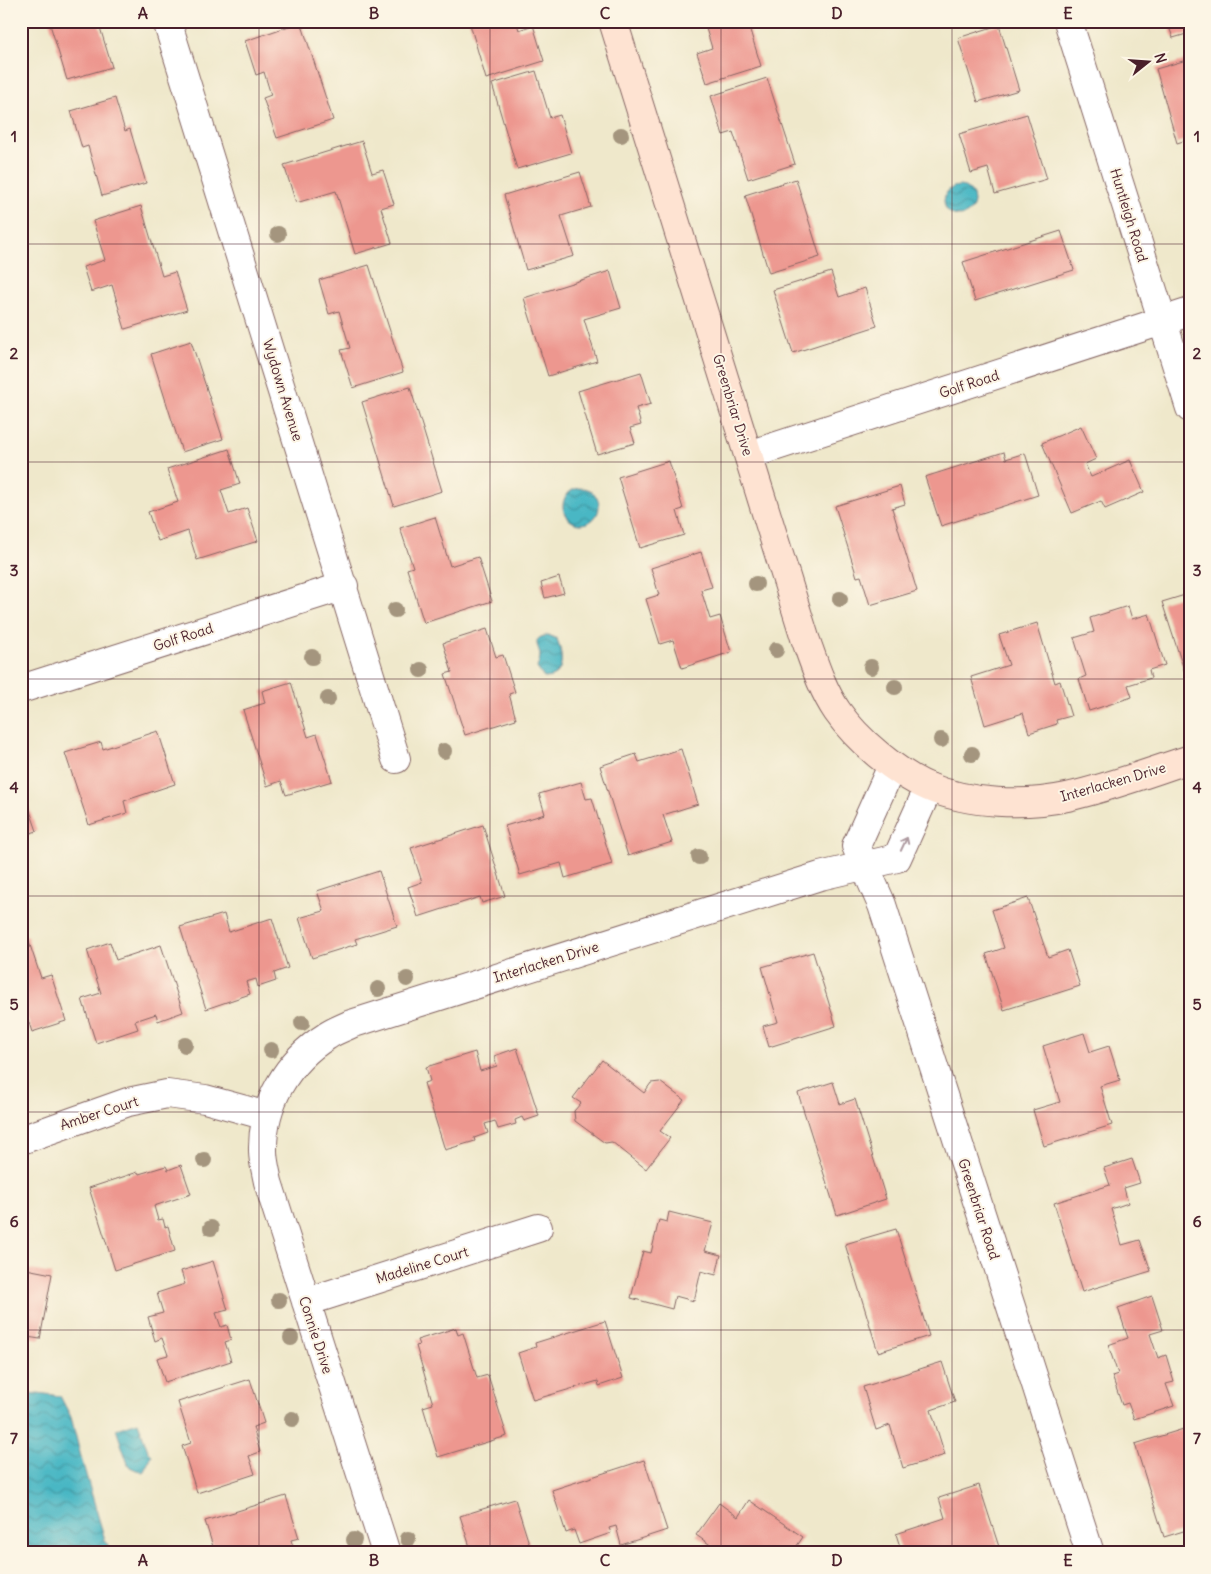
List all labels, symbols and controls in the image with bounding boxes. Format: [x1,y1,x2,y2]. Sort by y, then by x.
text: A [138,3,148,23]
text: B [369,3,380,23]
text: C [600,3,611,23]
text: D [831,3,843,23]
text: E [1063,3,1073,23]
north arrow [1124,38,1174,88]
text: N [1150,51,1170,65]
text: 1 [11,126,17,146]
text: 1 [1194,126,1200,146]
street label: Huntleigh Road [1106,166,1152,264]
street label: Wydown Avenue [259,337,307,443]
text: 2 [10,343,19,363]
text: 2 [1193,343,1202,363]
street label: Greenbriar Drive [709,352,757,458]
street label: Golf Road [937,366,1001,402]
text: 3 [9,560,19,580]
text: 3 [1192,560,1202,580]
street label: Golf Road [151,619,215,655]
street label: Interlacken Drive [1058,758,1168,806]
text: 4 [9,777,19,797]
text: 4 [1192,777,1202,797]
one-way arrow [899,837,909,852]
street label: Interlacken Drive [491,937,601,987]
text: 5 [9,994,19,1014]
text: 5 [1192,994,1202,1014]
street label: Amber Court [58,1092,141,1134]
street label: Greenbriar Road [954,1156,1004,1262]
text: 6 [9,1211,19,1231]
text: 6 [1192,1211,1202,1231]
street label: Madeline Court [374,1242,471,1288]
street label: Connie Drive [295,1294,337,1376]
text: 7 [10,1428,18,1448]
text: 7 [1193,1428,1201,1448]
text: A [138,1550,148,1570]
text: B [369,1550,380,1570]
text: C [600,1550,611,1570]
text: D [831,1550,843,1570]
text: E [1063,1550,1073,1570]

